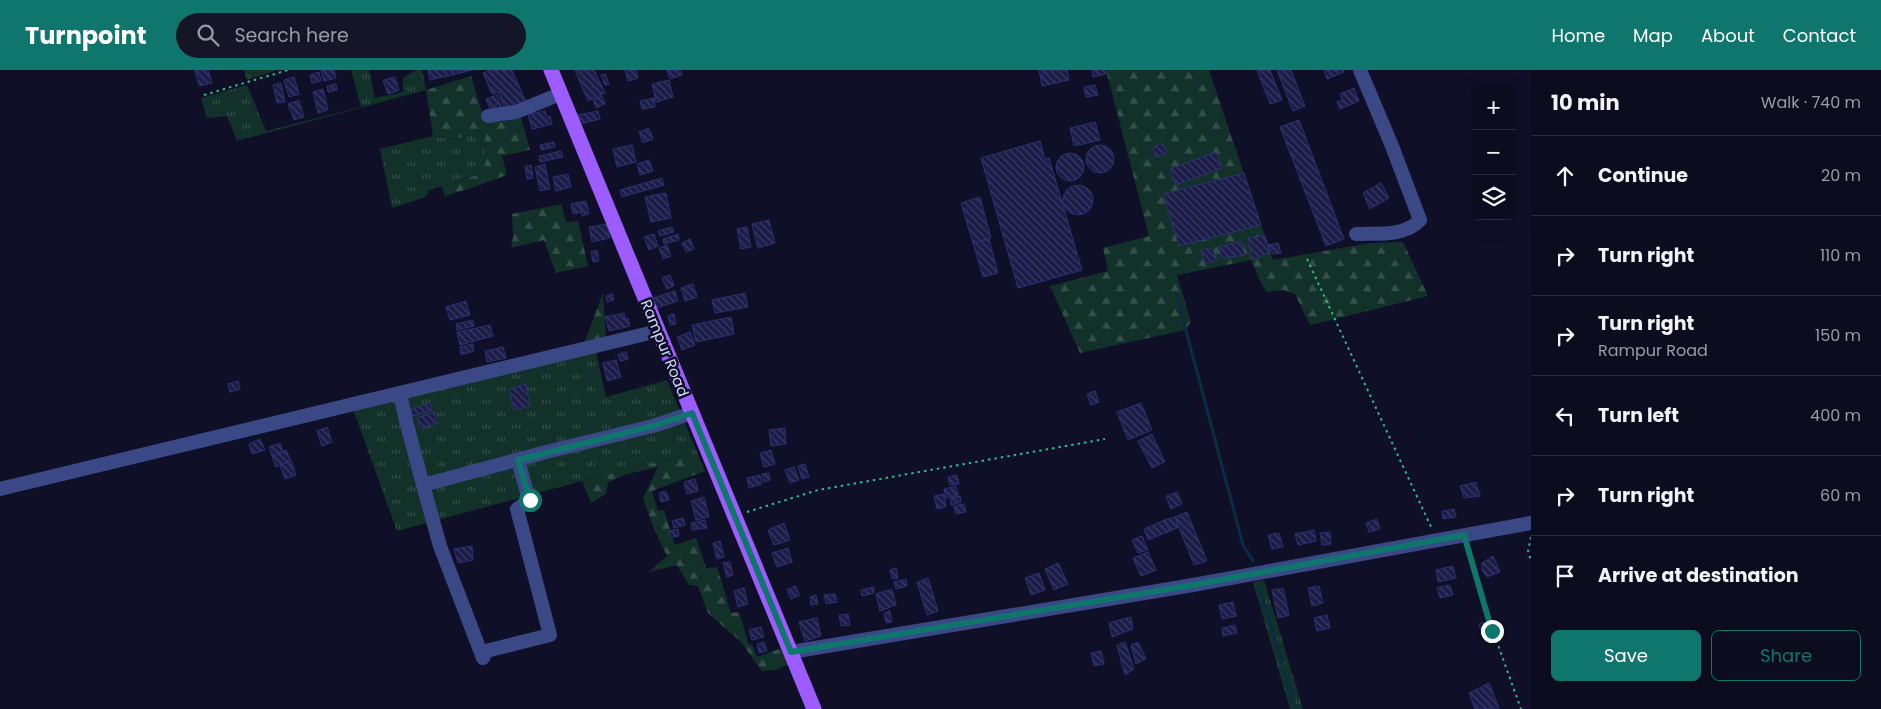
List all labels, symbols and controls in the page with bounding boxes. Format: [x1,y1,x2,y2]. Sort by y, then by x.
search box [176,13,526,58]
text: Turnpoint [25,19,146,52]
icon: search [194,21,222,49]
text: Search here [234,22,349,49]
text: Home [1551,23,1605,48]
text: Map [1633,23,1673,48]
text: About [1701,23,1755,48]
text: Contact [1783,23,1856,48]
map controls [1471,85,1516,220]
button: + [1471,85,1516,130]
text: 10 min [1551,88,1620,117]
text: Walk · 740 m [1761,91,1861,114]
button: − [1471,130,1516,175]
icon: ahead [1551,162,1579,190]
text: Continue [1598,162,1688,189]
text: 20 m [1821,164,1861,187]
button: layers [1471,175,1516,220]
icon: right [1551,242,1579,270]
text: Turn right [1598,242,1694,269]
text: 110 m [1820,244,1861,267]
street label: Rampur Road [636,296,694,400]
text: Turn right [1598,310,1694,337]
icon: right [1551,322,1579,350]
text: 150 m [1815,324,1861,347]
text: Rampur Road [1598,339,1708,362]
icon: left [1551,402,1579,430]
text: Turn left [1598,402,1679,429]
text: 400 m [1810,404,1861,427]
icon: right [1551,482,1579,510]
text: Turn right [1598,482,1694,509]
text: 60 m [1820,484,1861,507]
route start [519,489,542,512]
icon: arrive [1551,562,1579,590]
text: Arrive at destination [1598,562,1799,589]
route end [1481,620,1504,643]
button: Save [1551,630,1701,681]
button: Share [1711,630,1861,681]

